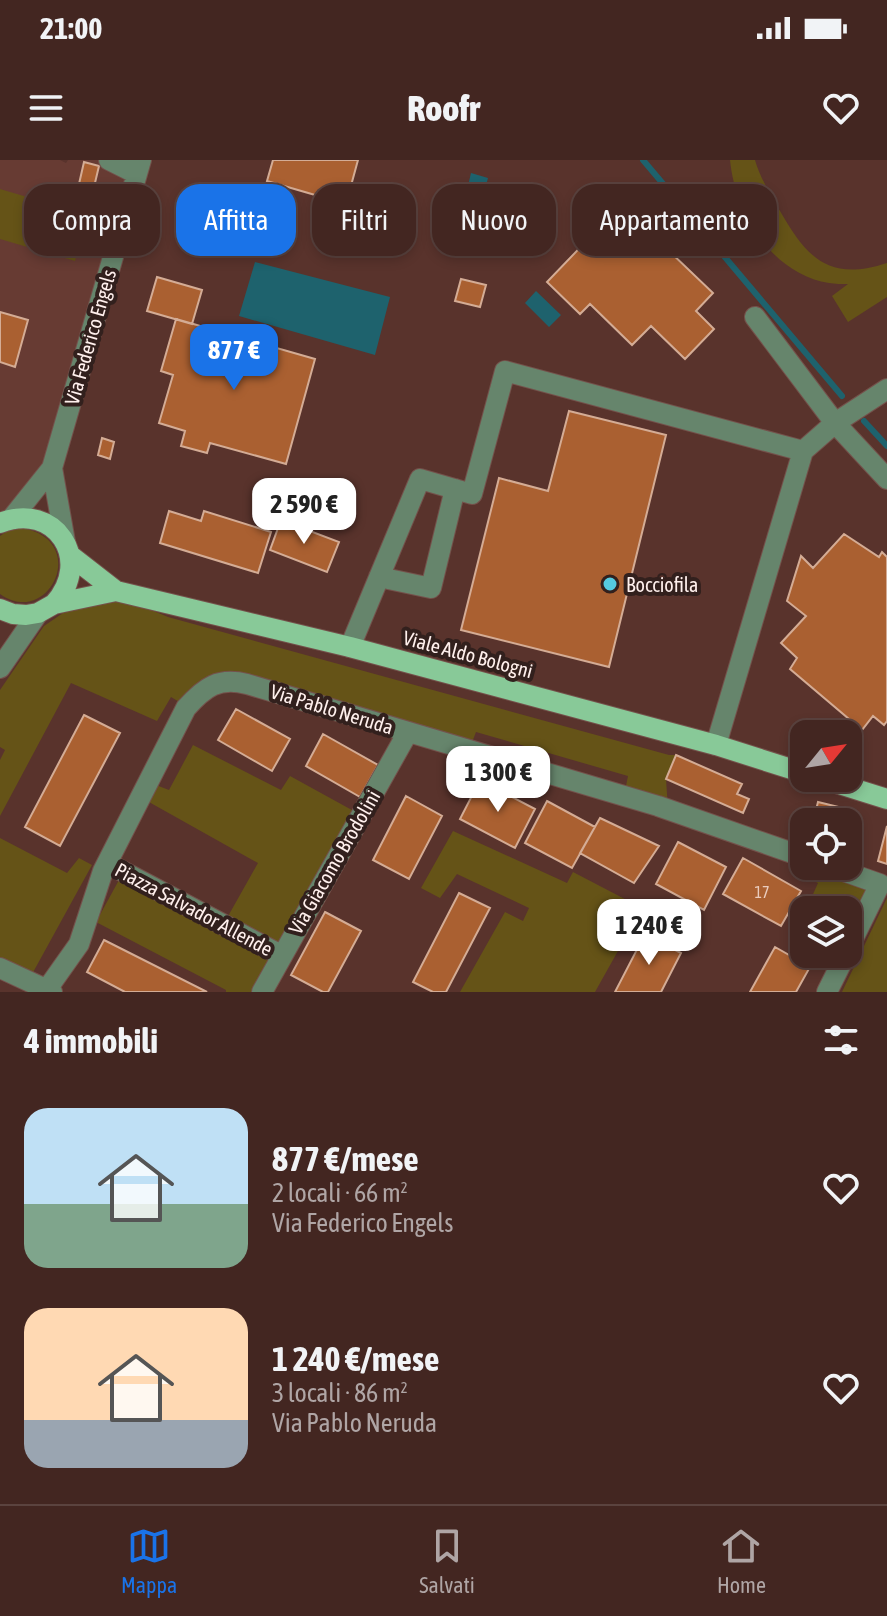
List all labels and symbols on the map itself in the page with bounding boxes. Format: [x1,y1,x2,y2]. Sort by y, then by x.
street label: Via Federico Engels [60,267,120,407]
pin: 877 € [178,324,290,392]
pin: 2 590 € [230,478,378,546]
place label: Bocciofila [626,573,698,596]
marker: Bocciofila [601,575,619,593]
street label: Viale Aldo Bologni [401,626,535,682]
street label: Via Pablo Neruda [268,679,396,739]
north arrow [790,720,862,792]
pin: 1 300 € [424,746,572,814]
street label: Via Giacomo Brodolini [284,786,384,938]
street label: Piazza Salvador Allende [111,858,277,960]
house number: 17 [754,883,770,901]
pin: 1 240 € [575,899,723,967]

